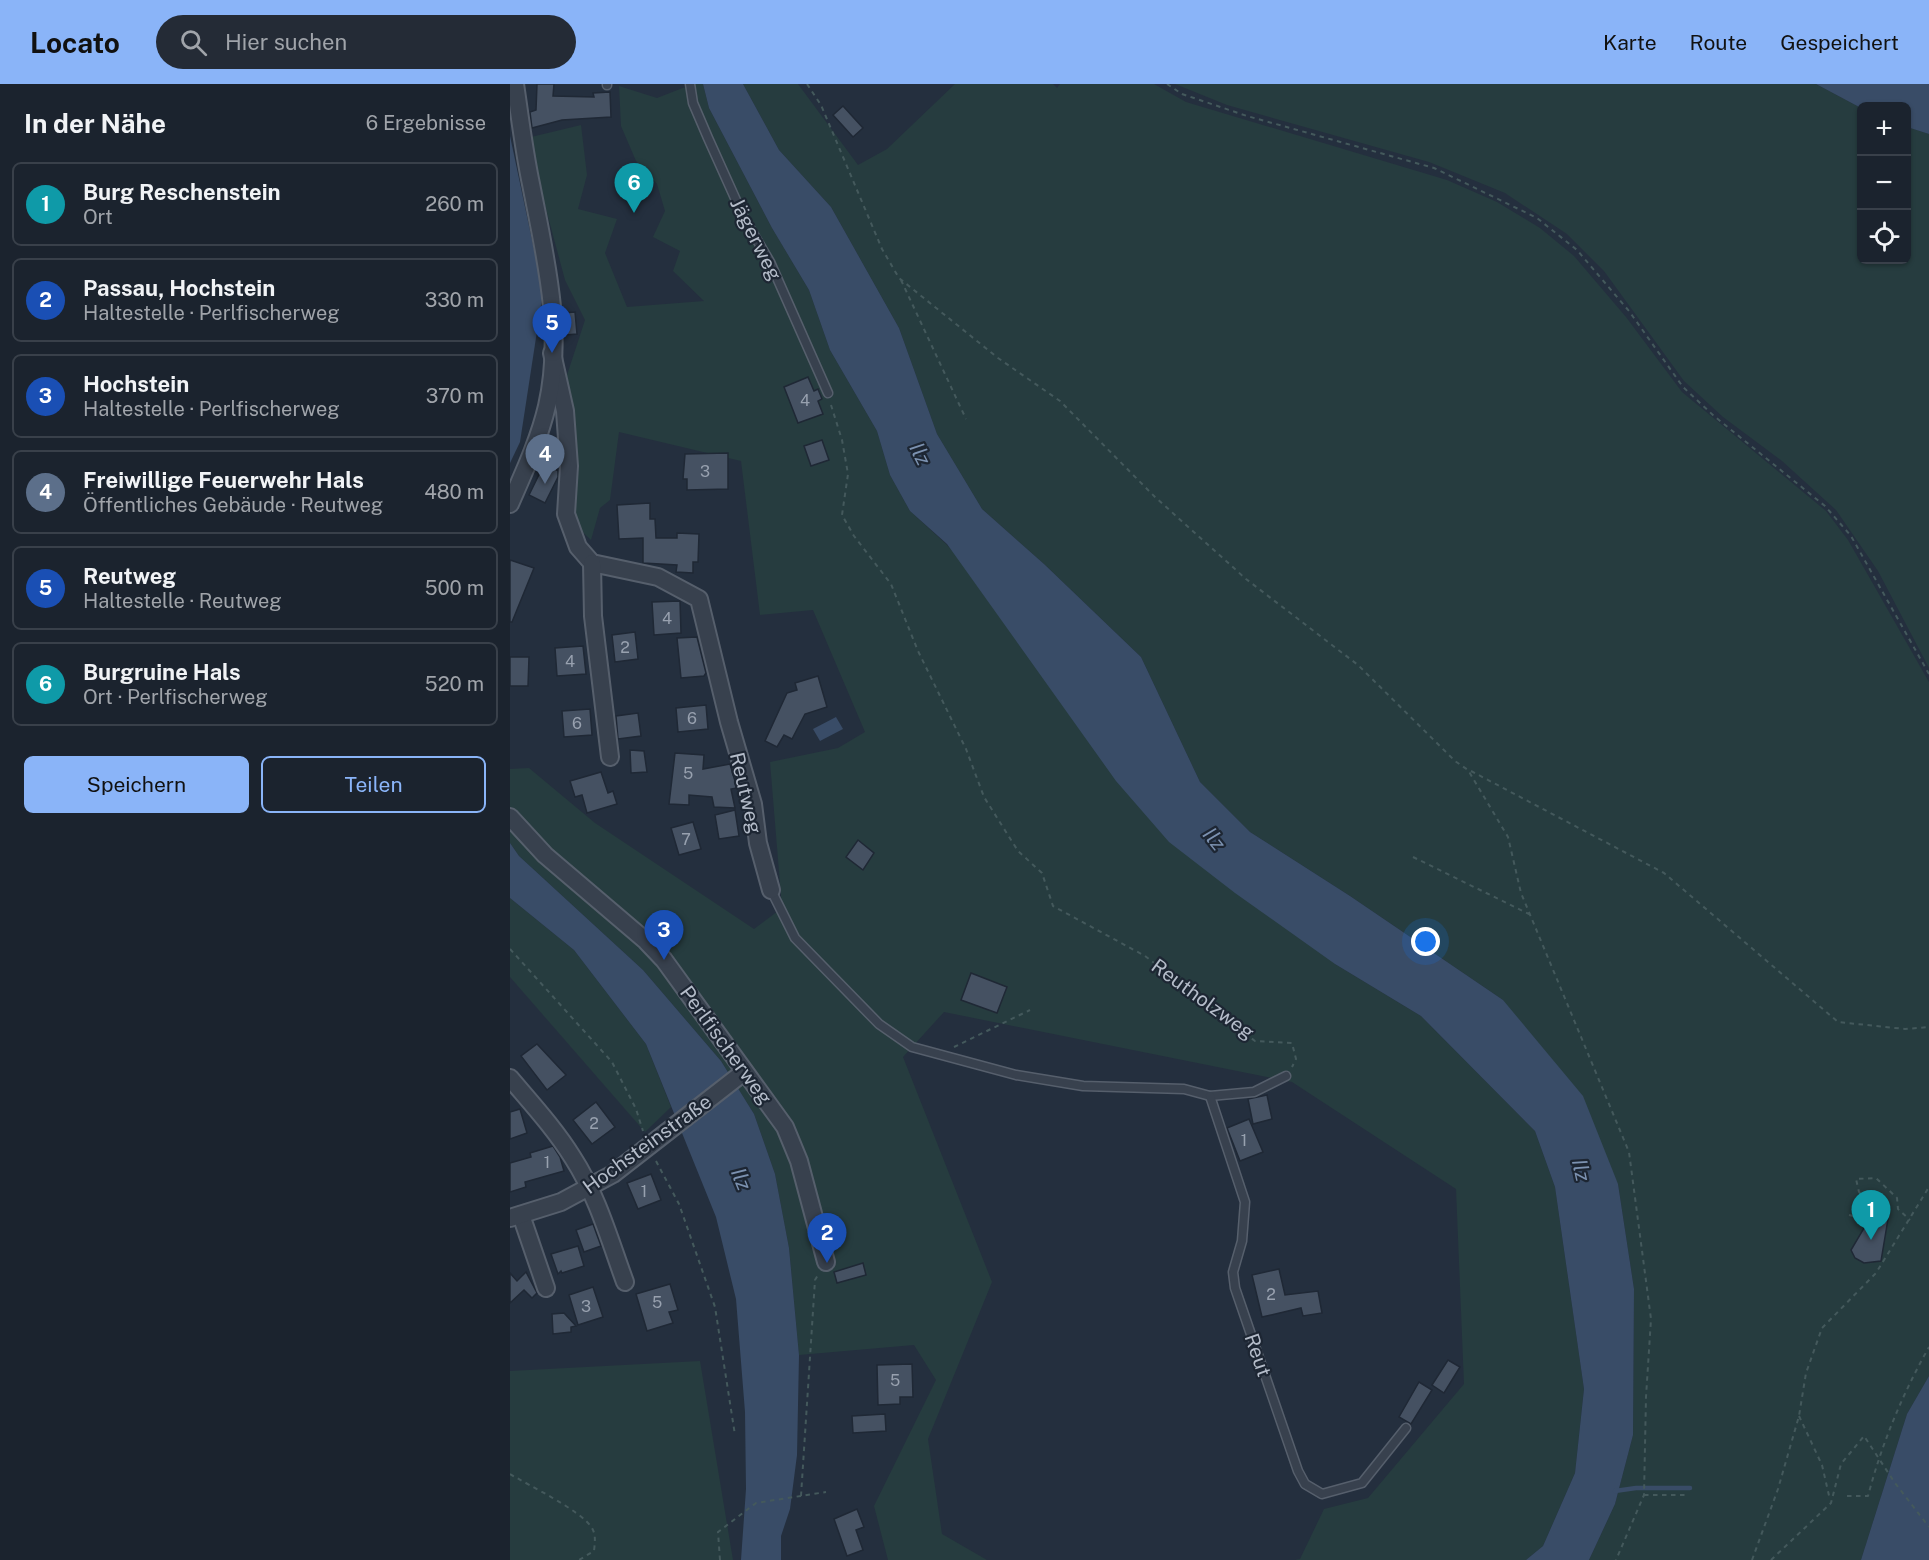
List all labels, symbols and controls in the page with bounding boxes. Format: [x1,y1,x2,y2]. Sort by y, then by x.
search box [156,15,576,69]
text: Locato [30,26,120,59]
icon: search [177,26,210,59]
text: Hier suchen [225,29,347,55]
text: Karte [1603,30,1657,55]
text: Route [1690,30,1747,55]
text: Gespeichert [1780,30,1899,55]
map controls [1857,102,1911,264]
button: + [1857,102,1911,156]
text: In der Nähe [24,108,166,139]
text: 6 Ergebnisse [366,111,486,135]
button: − [1857,156,1911,210]
pin: 6 [614,164,654,213]
text: Burg Reschenstein [83,179,281,205]
text: 1 [41,192,50,216]
text: 260 m [425,192,484,216]
street label: Jägerweg [725,194,787,284]
text: Ort [83,205,113,229]
button: locate [1857,210,1911,264]
text: Passau, Hochstein [83,275,275,301]
text: 2 [39,288,52,312]
text: 330 m [425,288,484,312]
text: Haltestelle · Perlfischerweg [83,301,340,325]
pin: 5 [532,304,572,353]
text: Hochstein [83,371,189,397]
text: 3 [39,384,52,408]
text: 370 m [426,384,484,408]
house number: 4 [800,391,810,410]
text: Haltestelle · Perlfischerweg [83,397,340,421]
pin: 4 [525,434,564,484]
water label: Ilz [904,438,937,470]
house number: 3 [700,462,710,481]
text: Freiwillige Feuerwehr Hals [83,467,364,493]
text: 4 [39,480,52,504]
text: 480 m [424,480,484,504]
text: Öffentliches Gebäude · Reutweg [83,493,383,517]
text: Reutweg [83,563,176,589]
text: 5 [39,576,52,600]
text: 500 m [425,576,484,600]
text: Haltestelle · Reutweg [83,589,282,613]
house number: 4 [662,609,672,628]
house number: 2 [620,638,630,657]
house number: 4 [565,652,575,671]
text: Burgruine Hals [83,659,241,685]
text: 6 [39,672,52,696]
text: 520 m [425,672,484,696]
text: Ort · Perlfischerweg [83,685,268,709]
house number: 6 [687,709,697,728]
house number: 6 [572,714,582,733]
street label: Reutweg [725,750,767,836]
button: Speichern [24,756,249,813]
button: Teilen [261,756,486,813]
house number: 5 [683,764,693,783]
water label: Ilz [1198,822,1231,855]
house number: 7 [681,830,691,849]
pin: 3 [644,910,684,960]
your location [1411,927,1440,956]
street label: Reutholzweg [1147,954,1259,1044]
street label: Perlfischerweg [675,981,777,1109]
street label: Hochsteinstraße [578,1089,716,1199]
house number: 2 [589,1114,599,1133]
house number: 1 [1241,1131,1247,1150]
house number: 1 [544,1153,550,1172]
water label: Ilz [1567,1156,1596,1184]
water label: Ilz [726,1164,757,1194]
house number: 1 [641,1182,647,1201]
pin: 1 [1852,1190,1890,1240]
pin: 2 [808,1214,846,1263]
house number: 2 [1266,1285,1276,1304]
house number: 5 [652,1293,662,1312]
house number: 3 [581,1297,591,1316]
street label: Reut [1240,1330,1276,1380]
house number: 5 [890,1371,900,1390]

